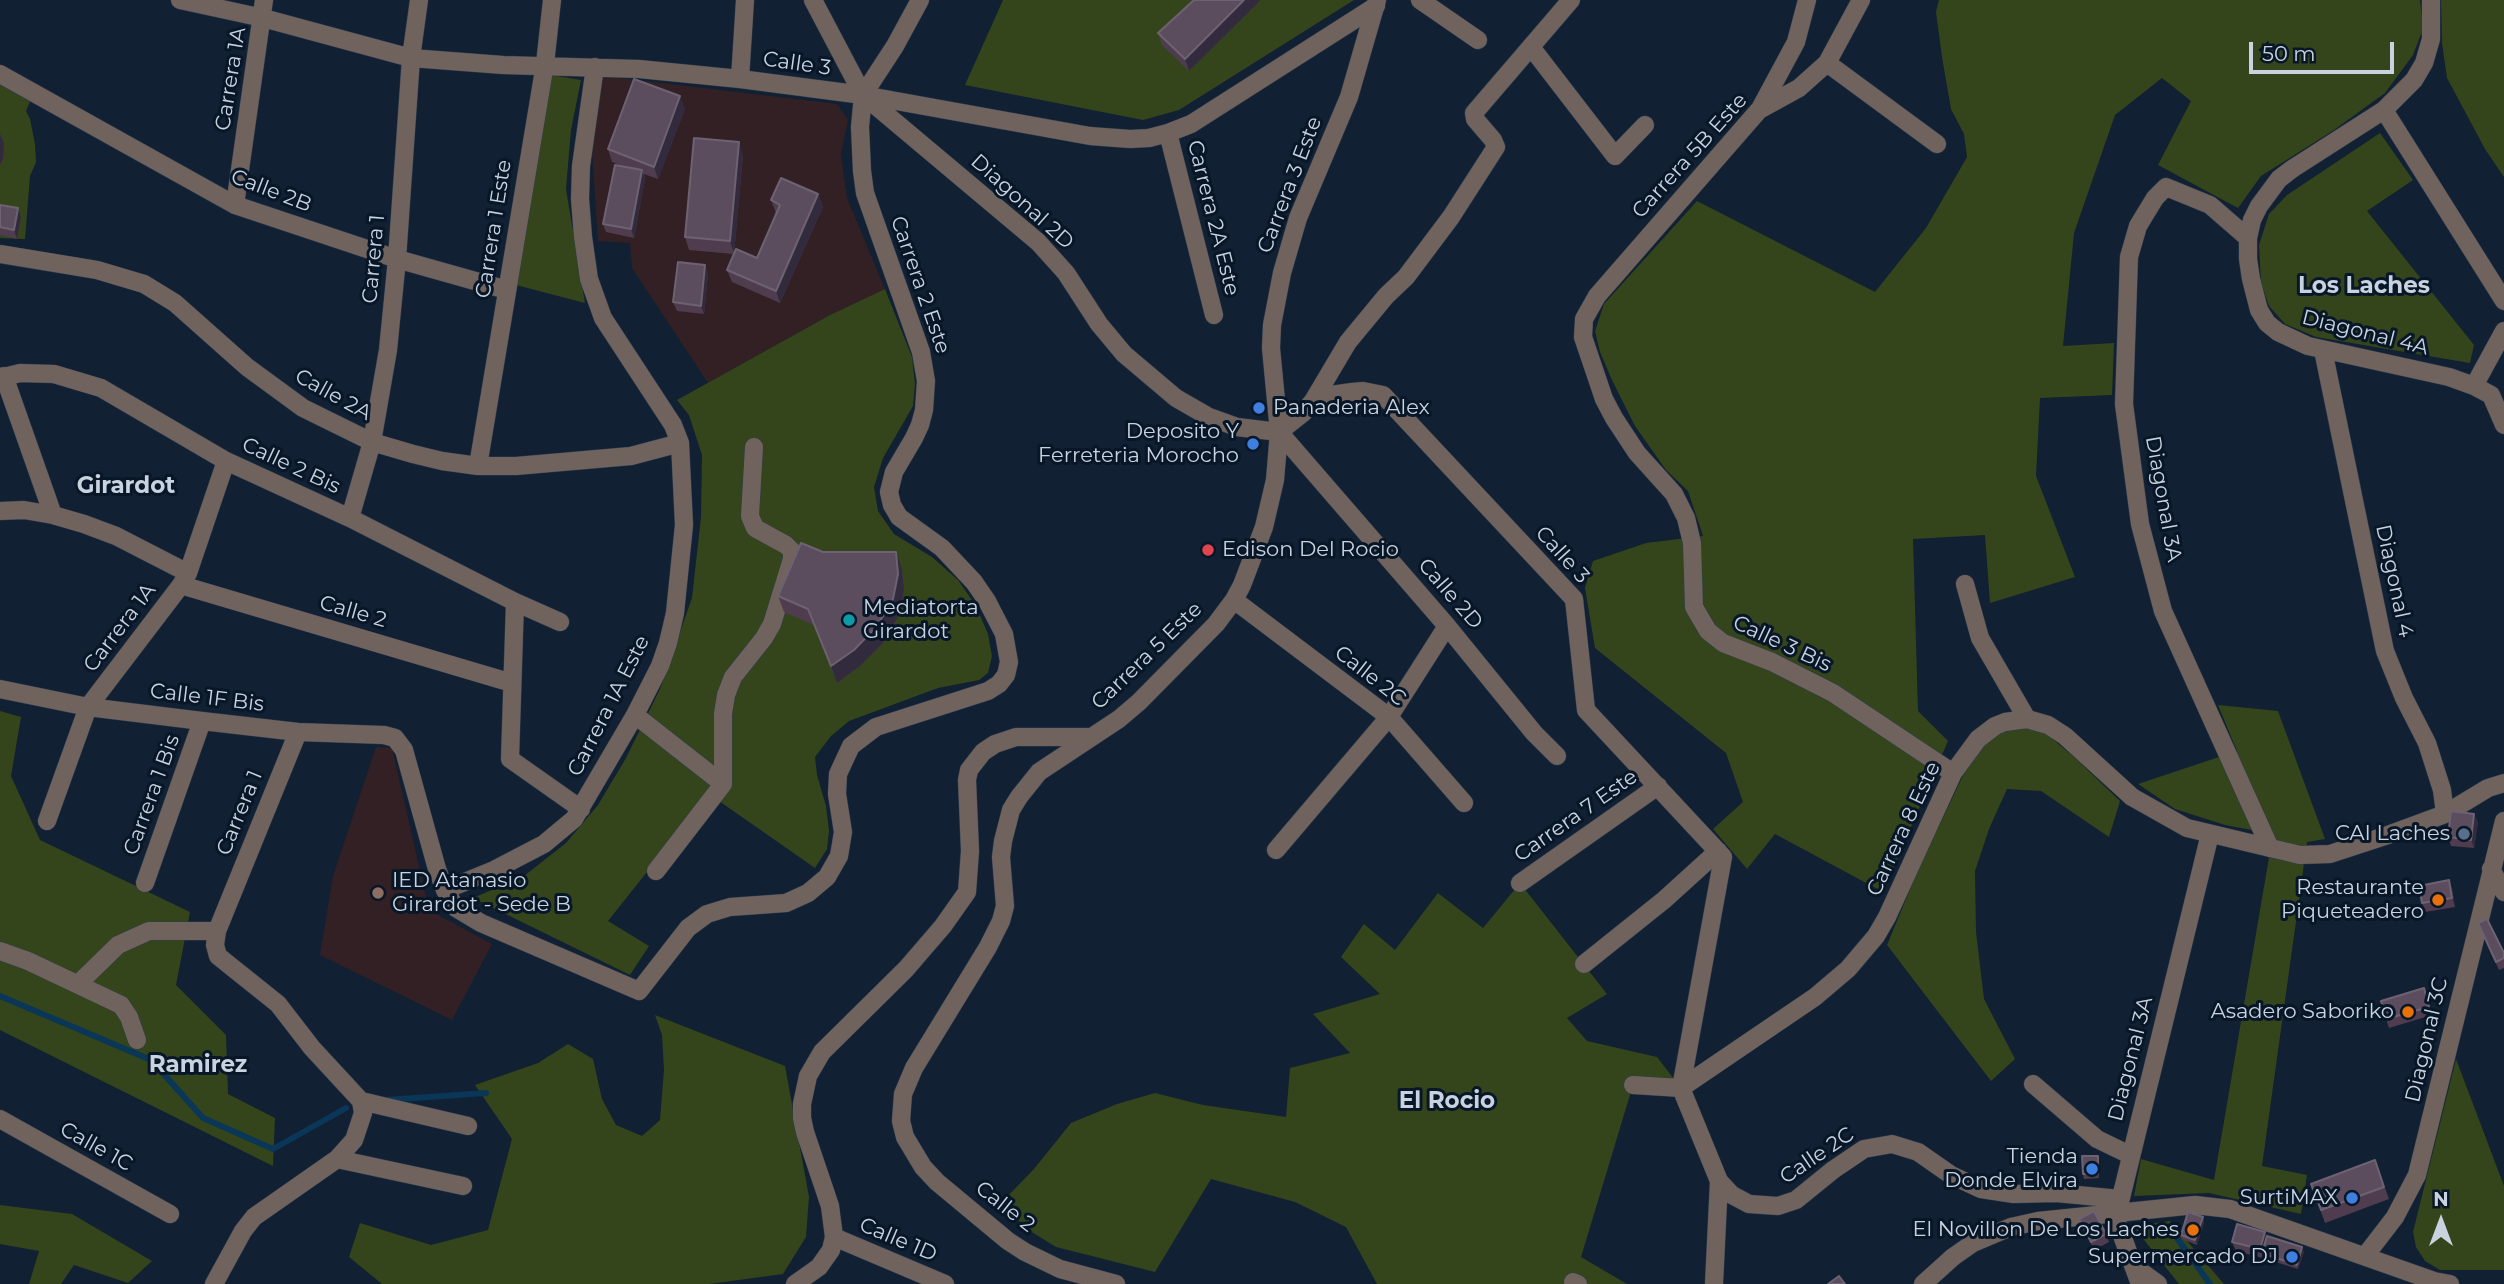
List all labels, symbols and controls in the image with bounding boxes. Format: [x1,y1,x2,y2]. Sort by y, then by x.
street label: Carrera 1A [210,26,252,132]
scale bar [2252,28,2397,72]
text: 50 m [2262,41,2316,66]
street label: Calle 3 [761,47,833,81]
street label: Carrera 5B Este [1627,88,1753,224]
street label: Carrera 3 Este [1252,113,1328,257]
street label: Carrera 2A Este [1182,138,1244,298]
street label: Diagonal 2D [965,149,1079,255]
street label: Carrera 1 Este [471,158,517,300]
street label: Calle 2B [227,164,315,218]
street label: Carrera 1 [358,213,390,305]
street label: Carrera 2 Este [885,213,955,357]
district label: Los Laches [2298,272,2430,300]
street label: Diagonal 4A [2299,305,2431,361]
street label: Calle 2A [290,364,376,426]
place label: Panaderia Alex [1273,395,1430,421]
marker: Panaderia Alex [1251,400,1267,416]
place label: Deposito Y Ferreteria Morocho [1038,419,1239,469]
street label: Calle 2 Bis [238,432,344,500]
street label: Diagonal 3A [2140,434,2186,564]
marker: Deposito Y Ferreteria Morocho [1245,436,1261,452]
district label: Girardot [77,472,175,500]
street label: Calle 3 [1530,521,1594,589]
street label: Diagonal 4 [2370,522,2418,640]
place label: Edison Del Rocio [1222,537,1399,563]
marker: Edison Del Rocio [1200,542,1216,558]
street label: Calle 2D [1412,553,1488,635]
street label: Carrera 1A [79,579,161,677]
street label: Calle 2 [317,590,389,634]
place label: Mediatorta Girardot [863,595,979,645]
street label: Carrera 5 Este [1086,597,1208,715]
street label: Calle 3 Bis [1729,610,1835,678]
marker: Mediatorta Girardot [841,612,857,628]
street label: Carrera 1A Este [563,631,655,781]
street label: Calle 2C [1329,640,1411,712]
street label: Calle 1F Bis [149,679,265,717]
street label: Carrera 1 Bis [119,731,185,859]
street label: Carrera 8 Este [1862,758,1946,900]
street label: Carrera 7 Este [1510,764,1642,868]
street label: Carrera 1 [212,767,268,859]
place label: CAI Laches [2335,821,2450,847]
marker: CAI Laches [2456,826,2472,842]
place label: IED Atanasio Girardot - Sede B [392,868,571,918]
place label: Restaurante Piqueteadero [2281,875,2424,925]
marker: IED Atanasio Girardot - Sede B [370,885,386,901]
marker: Restaurante Piqueteadero [2430,892,2446,908]
street label: Diagonal 3C [2400,975,2454,1105]
street label: Diagonal 3A [2103,994,2159,1124]
place label: Asadero Saboriko [2211,999,2394,1025]
marker: Asadero Saboriko [2400,1004,2416,1020]
district label: Ramirez [149,1051,247,1079]
district label: El Rocio [1399,1087,1495,1115]
street label: Calle 1C [55,1117,137,1177]
street label: Calle 2C [1775,1122,1859,1190]
place label: Tienda Donde Elvira [1944,1144,2078,1194]
marker: Tienda Donde Elvira [2084,1161,2100,1177]
street label: Calle 2 [970,1176,1040,1238]
place label: SurtiMAX [2240,1185,2338,1211]
north arrow [2406,1186,2476,1256]
text: N [2433,1188,2449,1211]
marker: SurtiMAX [2344,1190,2360,1206]
street label: Calle 1D [856,1212,940,1268]
place label: El Novillon De Los Laches [1912,1217,2179,1243]
marker: El Novillon De Los Laches [2185,1222,2201,1238]
place label: Supermercado DJ [2088,1244,2278,1270]
marker: Supermercado DJ [2284,1249,2300,1265]

